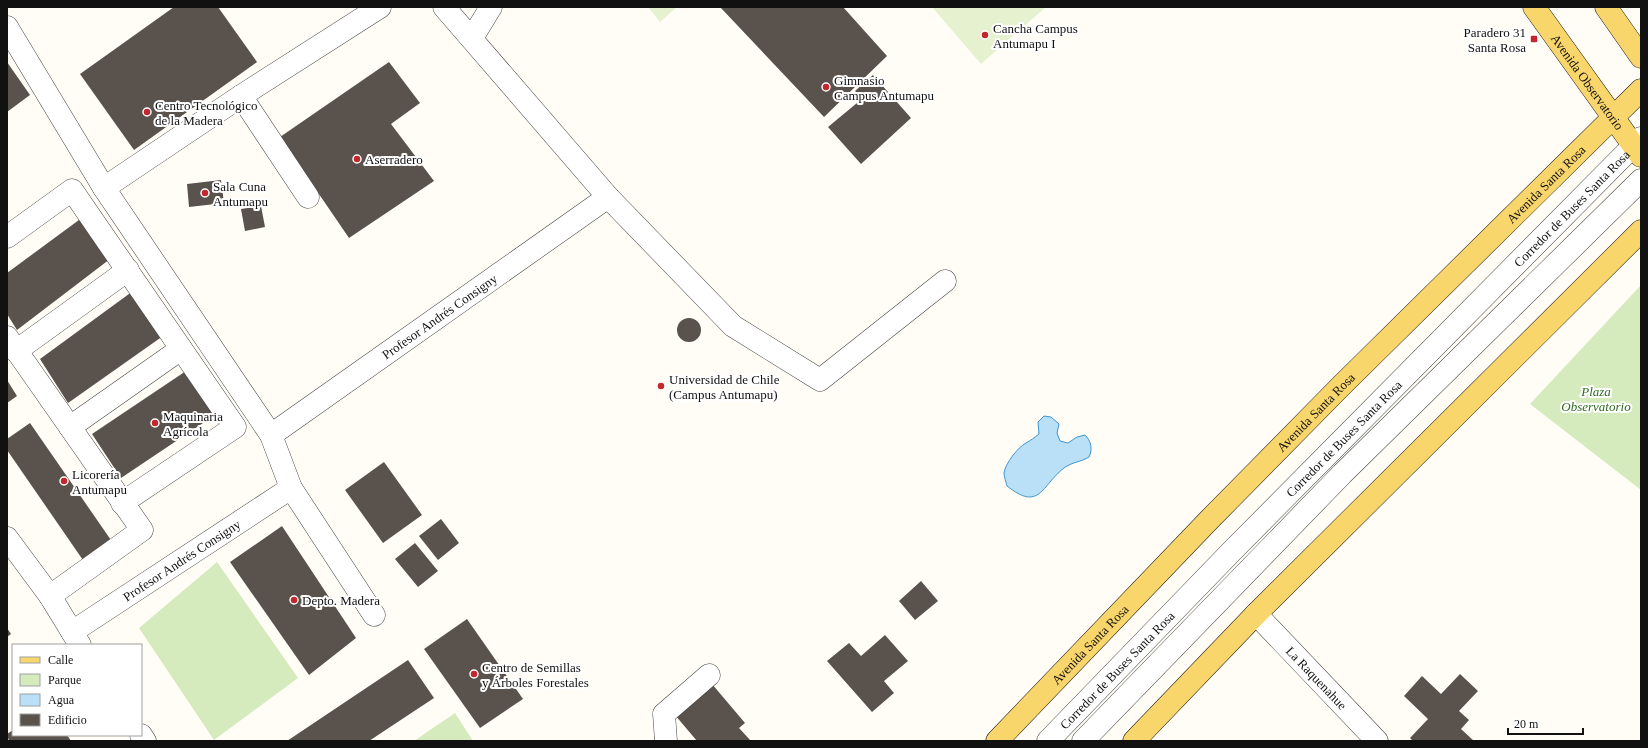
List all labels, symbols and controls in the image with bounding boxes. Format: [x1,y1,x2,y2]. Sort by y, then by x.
place label: Cancha Campus Antumapu I [993,21,1078,51]
place label: Paradero 31 Santa Rosa [1464,25,1526,55]
marker: Cancha Campus Antumapu I [980,30,990,40]
street label: Avenida Observatorio [1548,31,1627,133]
marker: Paradero 31 Santa Rosa [1529,34,1539,44]
place label: Gimnasio Campus Antumapu [834,73,935,103]
marker: Gimnasio Campus Antumapu [821,82,831,92]
place label: Centro Tecnológico de la Madera [155,98,257,128]
marker: Centro Tecnológico de la Madera [142,107,152,117]
street label: Avenida Santa Rosa [1503,142,1588,226]
street label: Corredor de Buses Santa Rosa [1511,146,1633,270]
place label: Aserradero [365,152,423,167]
marker: Aserradero [352,154,362,164]
place label: Sala Cuna Antumapu [213,179,268,209]
marker: Sala Cuna Antumapu [200,188,210,198]
street label: Profesor Andrés Consigny [379,270,500,362]
street label: Avenida Santa Rosa [1273,369,1358,454]
place label: Universidad de Chile (Campus Antumapu) [669,372,780,402]
street label: Corredor de Buses Santa Rosa [1283,377,1405,500]
marker: Universidad de Chile (Campus Antumapu) [656,381,666,391]
park label: Plaza Observatorio [1561,384,1631,414]
place label: Maquinaria Agrícola [163,409,223,439]
marker: Maquinaria Agrícola [150,418,160,428]
place label: Licorería Antumapu [72,467,127,497]
marker: Licorería Antumapu [59,476,69,486]
street label: Profesor Andrés Consigny [120,516,243,604]
place label: Depto. Madera [302,593,380,608]
marker: Depto. Madera [289,595,299,605]
street label: Avenida Santa Rosa [1048,601,1132,687]
street label: Corredor de Buses Santa Rosa [1056,608,1177,732]
street label: La Raquenahue [1283,643,1350,712]
legend [12,644,142,736]
text: Calle [48,653,73,667]
place label: Centro de Semillas y Árboles Forestales [482,660,589,690]
marker: Centro de Semillas y Árboles Forestales [469,669,479,679]
text: Parque [48,673,81,687]
text: Agua [48,693,75,707]
scale bar [1508,710,1583,736]
text: Edificio [48,713,87,727]
text: 20 m [1514,717,1539,731]

